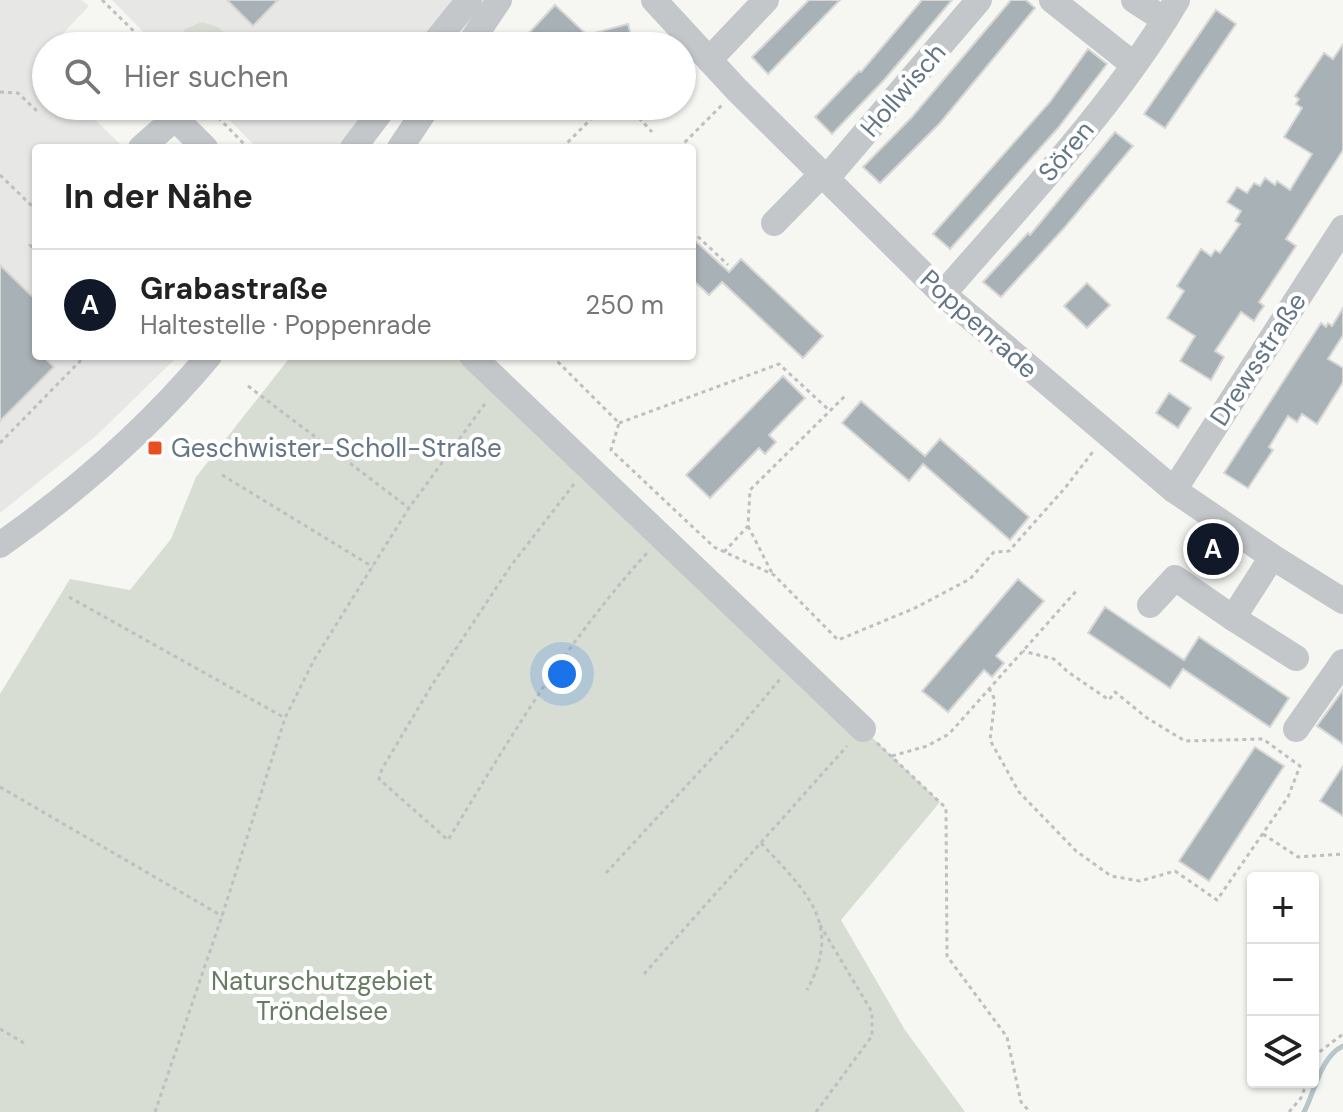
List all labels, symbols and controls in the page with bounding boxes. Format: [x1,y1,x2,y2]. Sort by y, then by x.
search box [32,32,696,120]
street label: Hollwisch [853,36,953,144]
icon: search [60,54,104,98]
text: Hier suchen [124,57,289,96]
street label: Sören [1031,114,1101,188]
text: In der Nähe [64,174,253,219]
street label: Poppenrade [913,262,1045,386]
text: Grabastraße [140,269,328,308]
street label: Drewsstraße [1202,286,1314,432]
text: A [81,288,99,322]
text: 250 m [585,288,664,322]
text: Haltestelle · Poppenrade [140,308,432,342]
place label: Geschwister-Scholl-Straße [171,431,502,465]
marker: Geschwister-Scholl-Straße [146,439,164,457]
pin: A [1187,519,1239,579]
your location [542,654,582,694]
map controls [1247,872,1319,1088]
button: + [1247,872,1319,944]
button: − [1247,944,1319,1016]
park label: Naturschutzgebiet Tröndelsee [211,964,433,1028]
button: layers [1247,1016,1319,1088]

